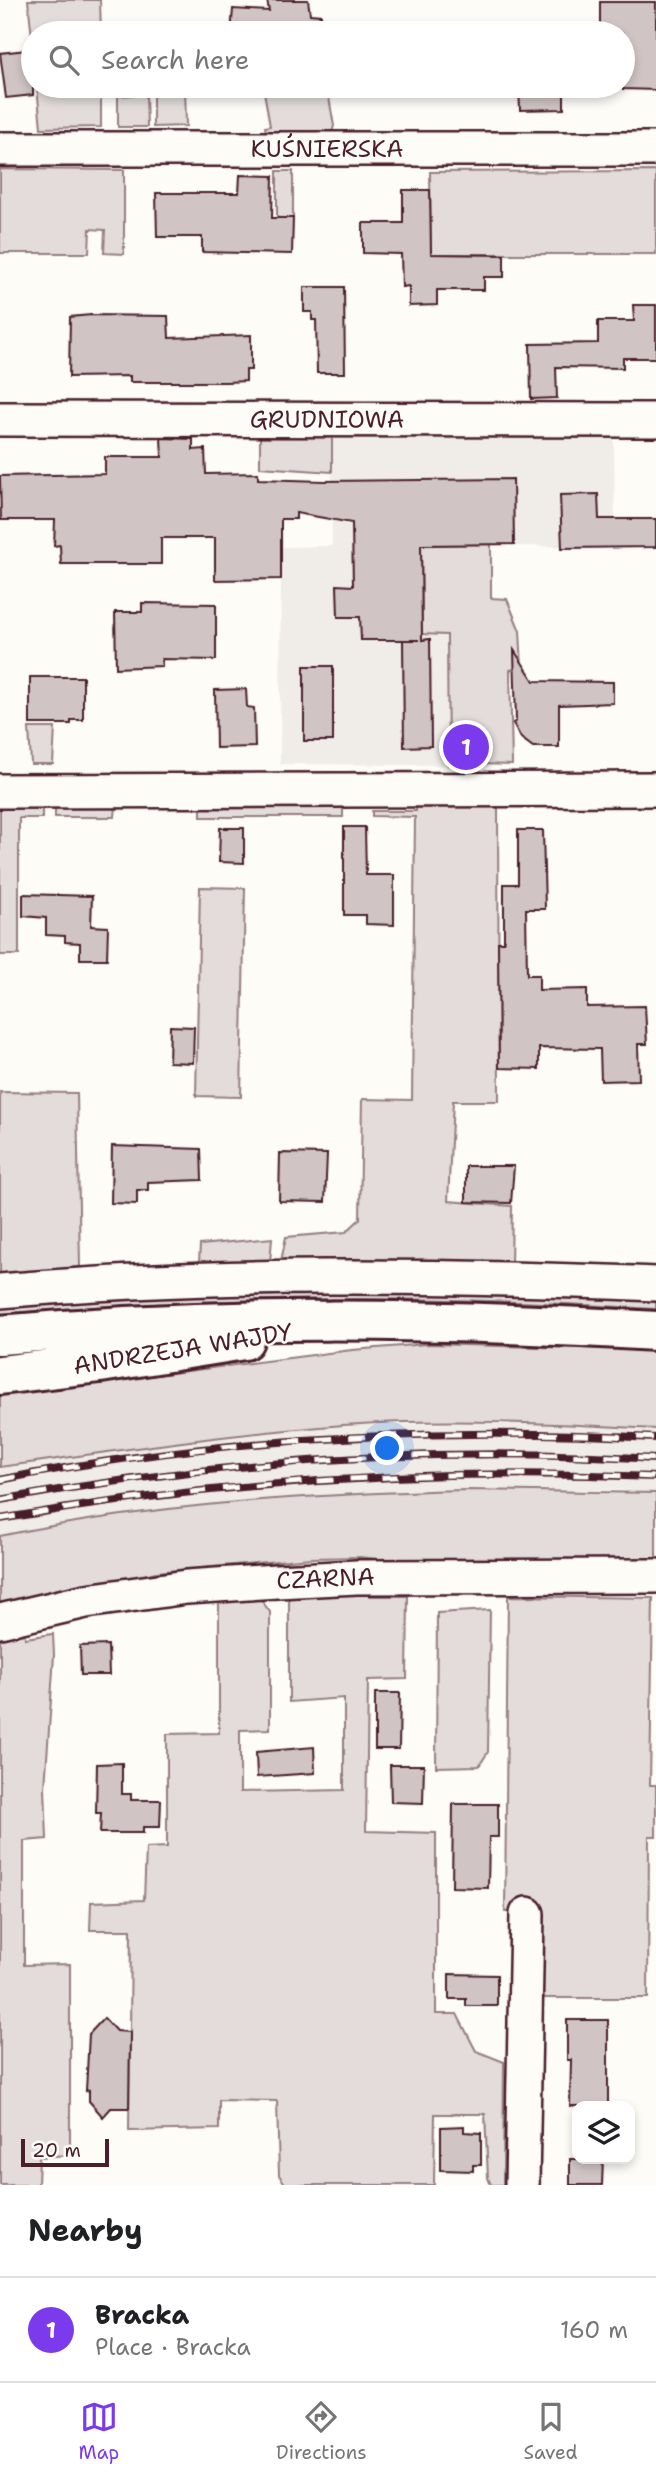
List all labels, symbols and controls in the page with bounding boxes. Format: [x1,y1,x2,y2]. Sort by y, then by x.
search box [21,21,635,98]
icon: search [45,41,83,79]
text: Search here [101,42,250,77]
street label: KUŚNIERSKA [251,133,403,165]
street label: GRUDNIOWA [250,403,404,436]
pin: 1 [443,721,489,773]
street label: ANDRZEJA WAJDY [71,1316,295,1382]
your location [370,1431,404,1465]
street label: CZARNA [276,1561,375,1597]
map controls [572,2101,635,2164]
button: layers [572,2101,635,2164]
scale bar [21,2136,108,2168]
text: 20 m [32,2138,81,2163]
text: Nearby [28,2210,143,2251]
text: Bracka [95,2297,189,2332]
text: 1 [46,2315,56,2345]
text: 160 m [560,2315,628,2345]
text: Place · Bracka [95,2332,251,2362]
tab: Map [78,2398,119,2465]
tab: Directions [276,2398,367,2465]
tab: Saved [524,2398,578,2465]

